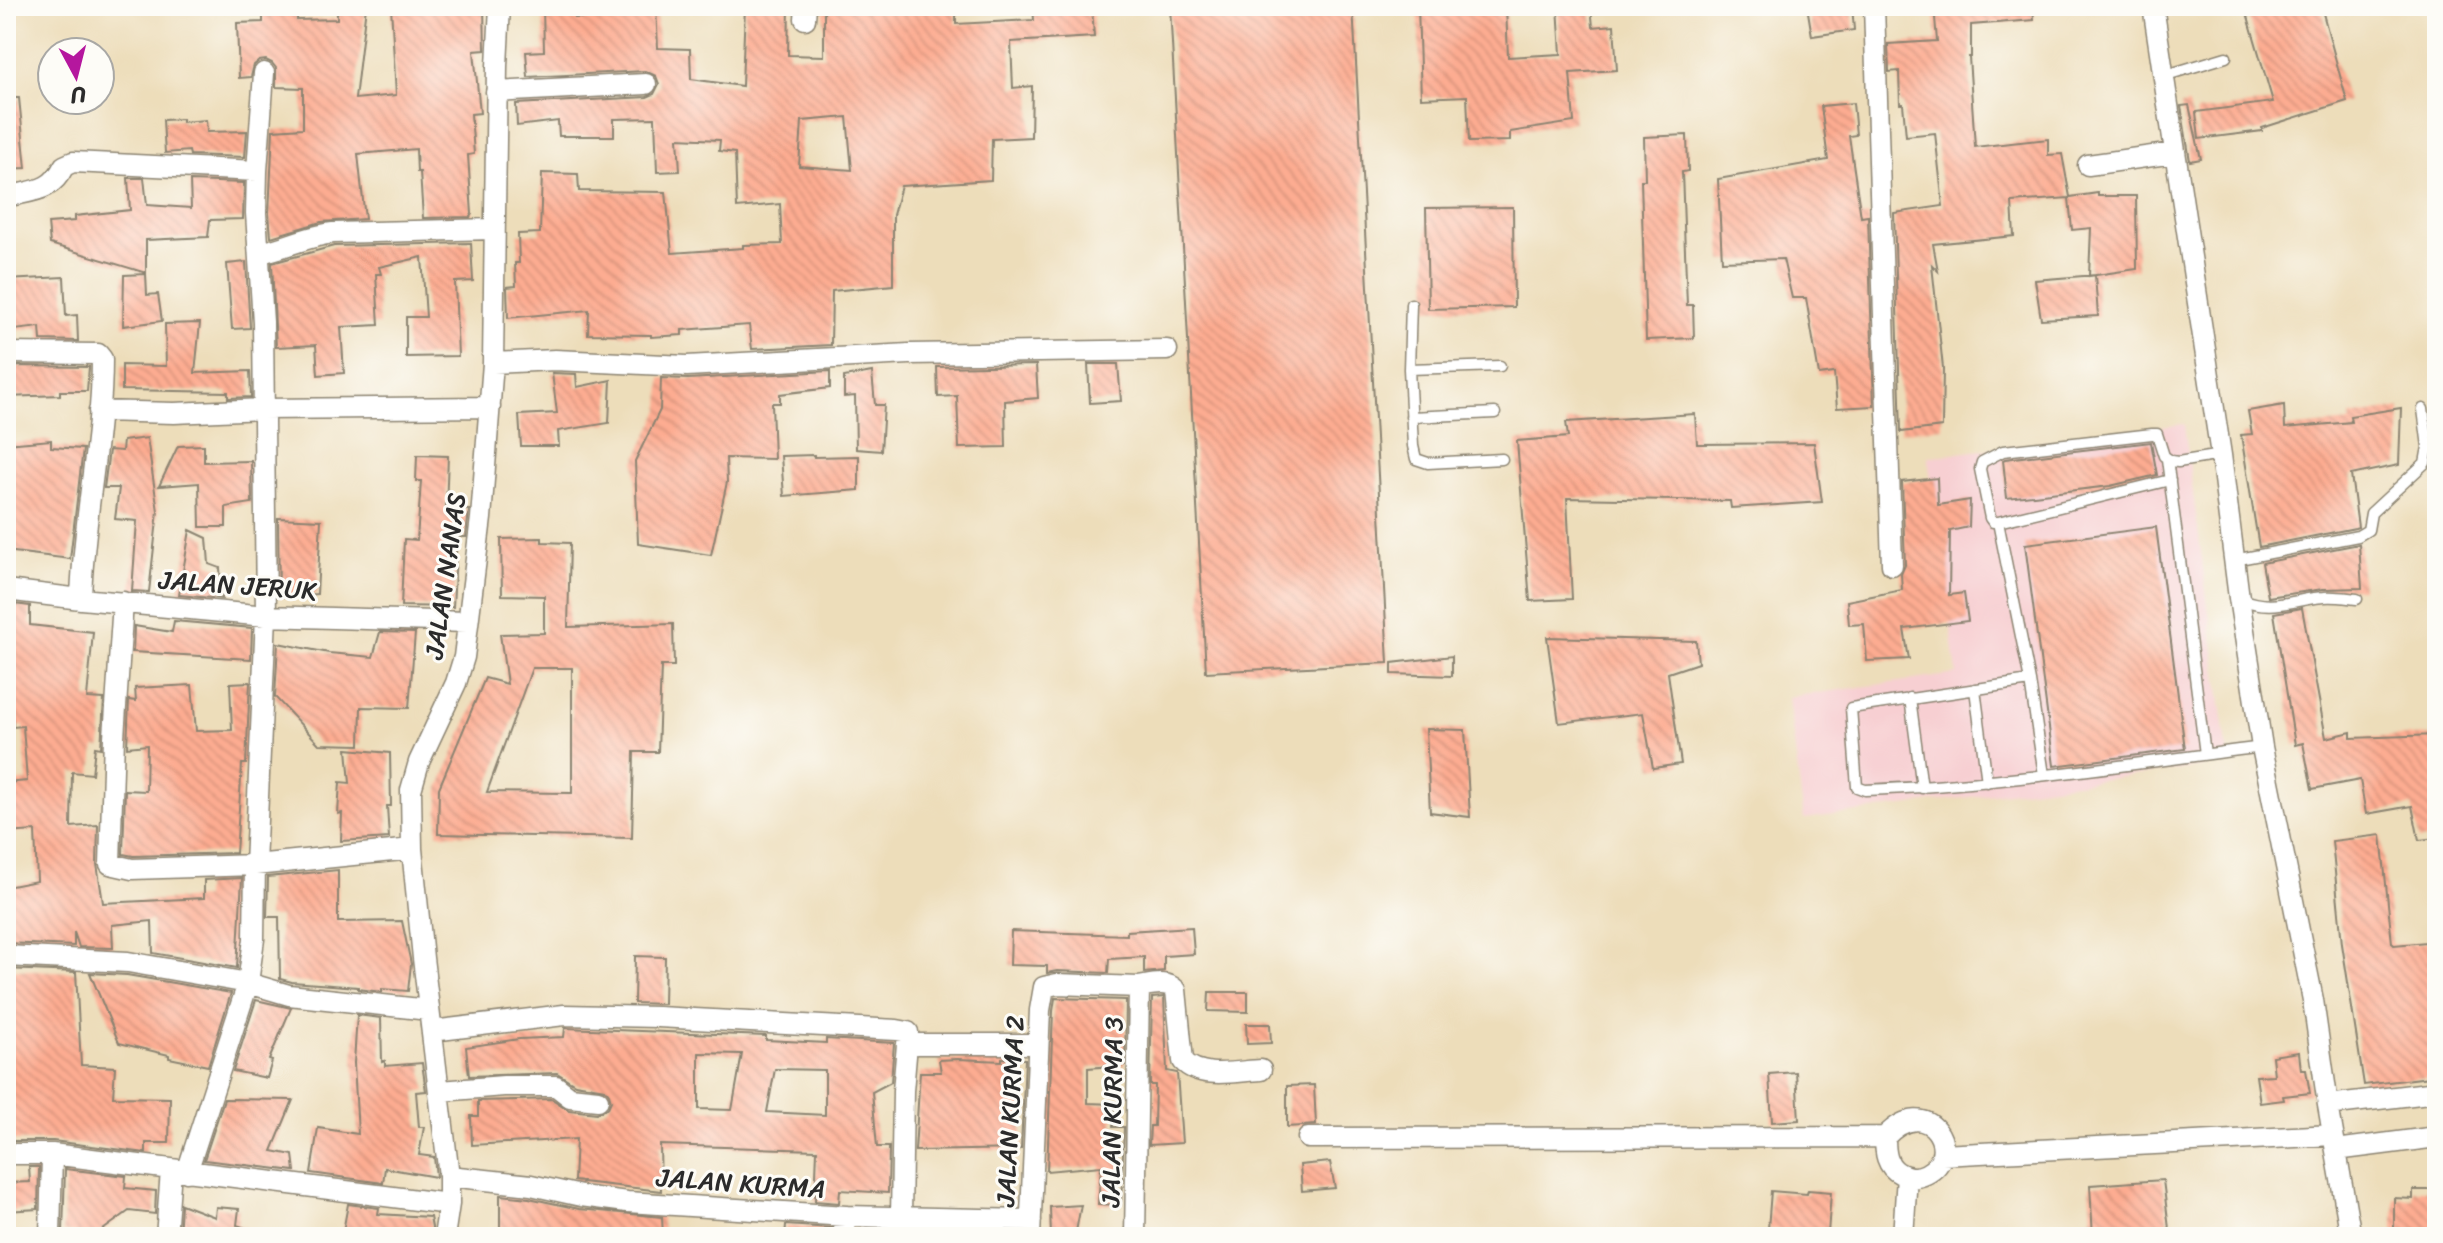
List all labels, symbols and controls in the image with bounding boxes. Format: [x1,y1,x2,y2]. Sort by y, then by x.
north arrow [36,36,116,116]
text: U [67,75,88,116]
street label: JALAN NANAS [410,490,479,663]
street label: JALAN JERUK [156,556,319,613]
street label: JALAN KURMA 2 [982,1014,1038,1209]
street label: JALAN KURMA 3 [1087,1016,1137,1209]
street label: JALAN KURMA [654,1154,827,1212]

